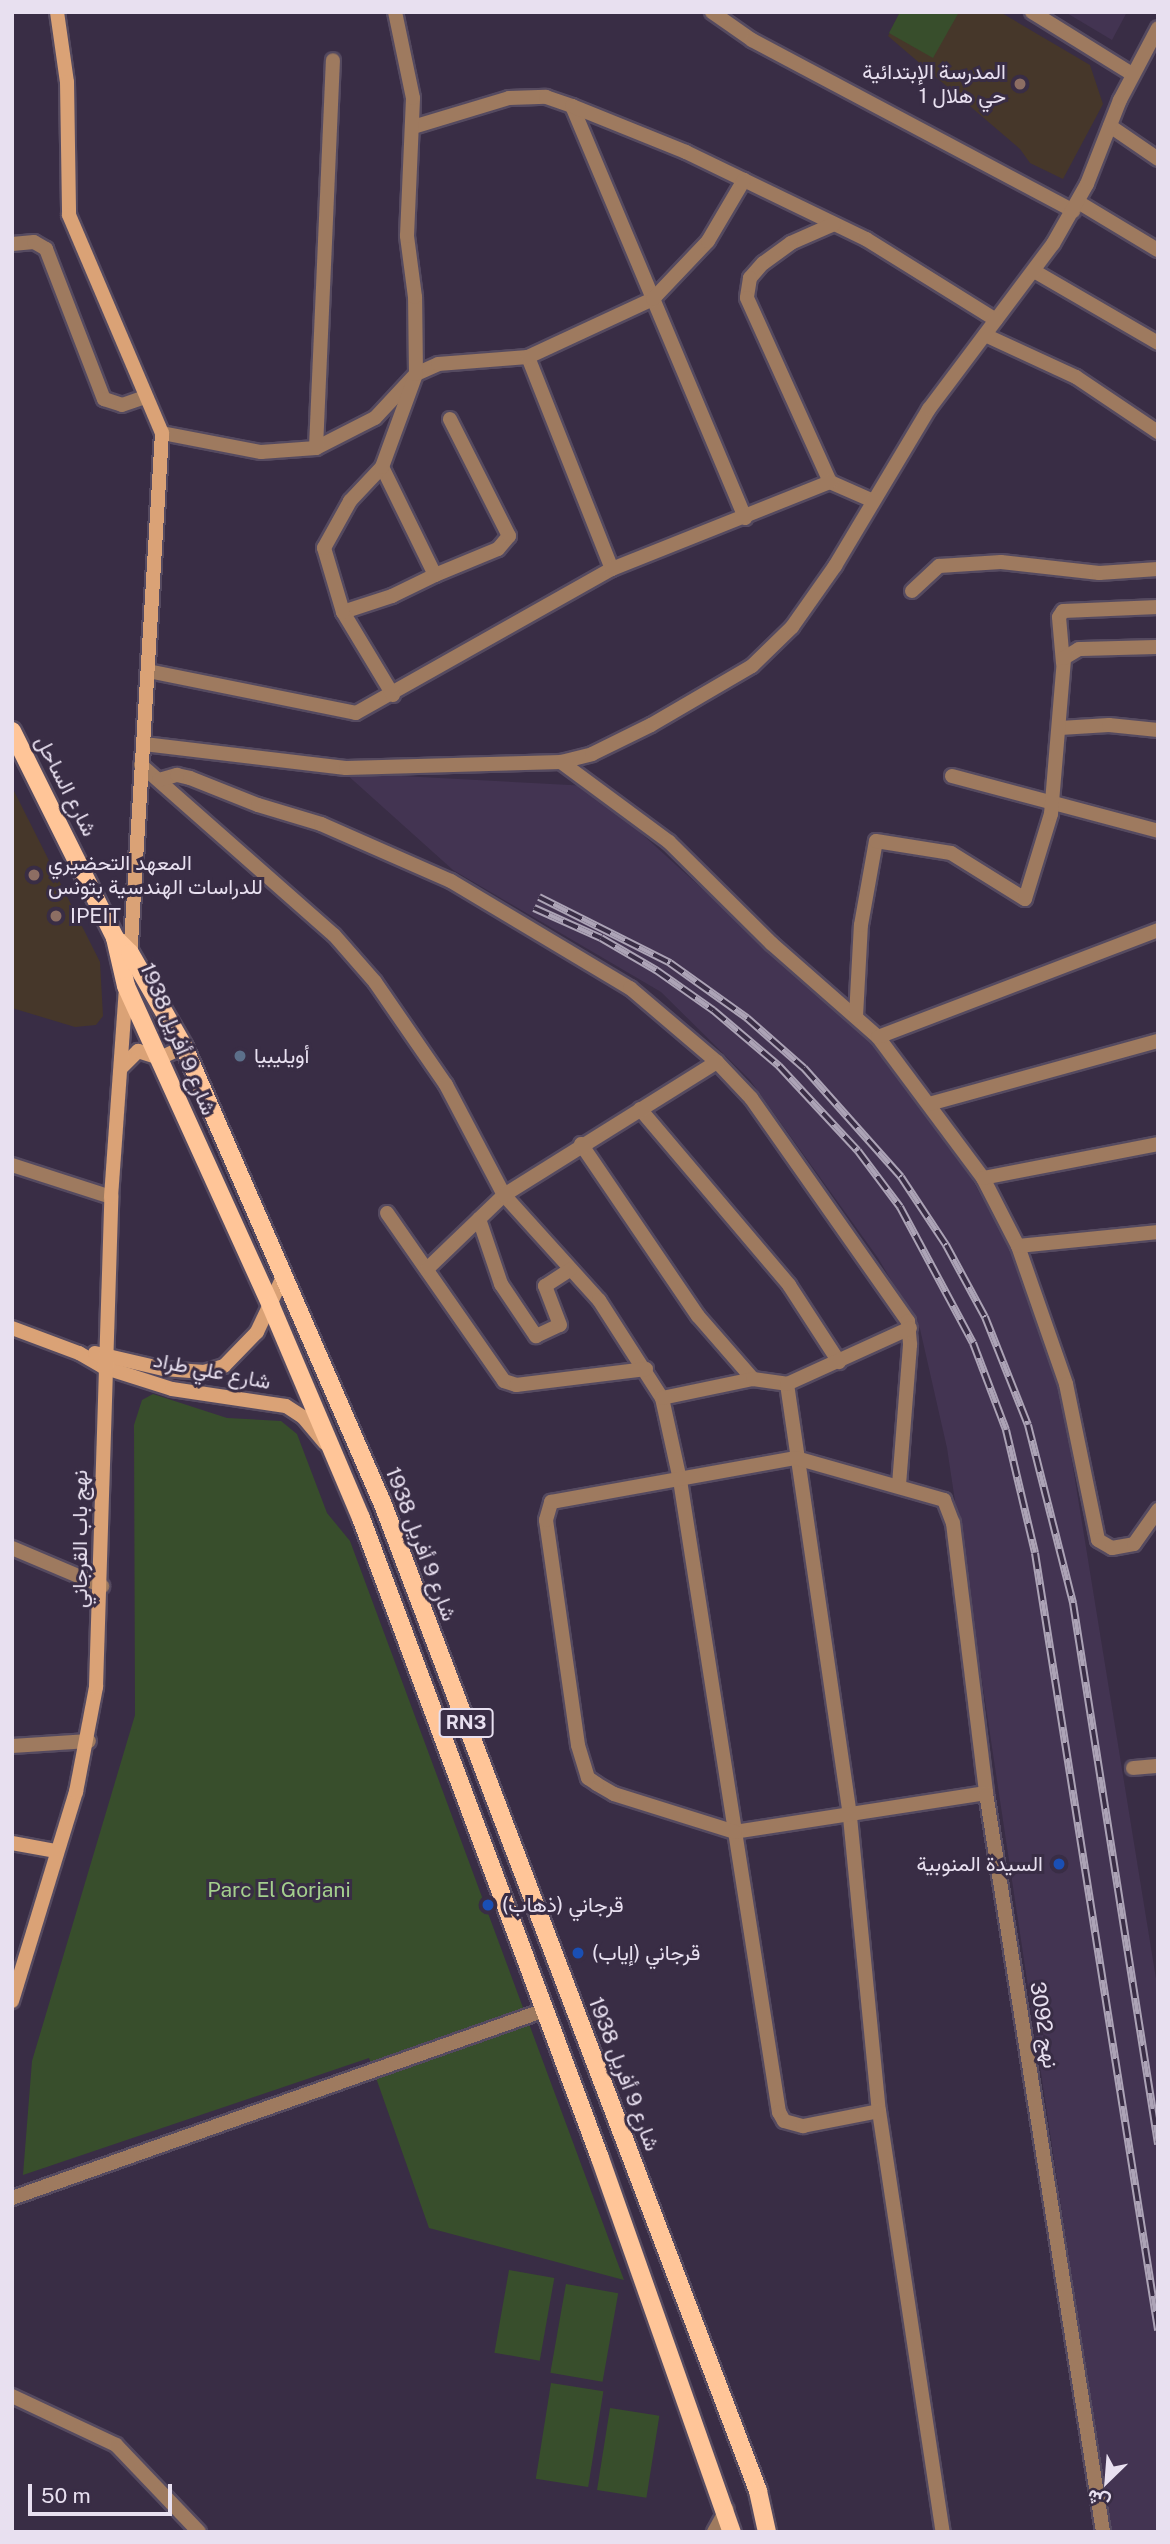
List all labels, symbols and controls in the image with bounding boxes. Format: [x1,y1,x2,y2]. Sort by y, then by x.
place label: المدرسة الإبتدائية حي هلال 1 [862,59,1006,109]
marker: المدرسة الإبتدائية حي هلال 1 [1012,76,1028,92]
street label: شارع الساحل [30,731,102,841]
place label: المعهد التحضيري للدراسات الهندسية بتونس [48,850,263,900]
marker: المعهد التحضيري للدراسات الهندسية بتونس [26,867,42,883]
place label: IPEIT [70,903,121,929]
marker: IPEIT [48,908,64,924]
street label: شارع 9 أفريل 1938 [135,959,221,1119]
place label: أويليبيا [254,1043,309,1069]
marker: أويليبيا [232,1048,248,1064]
street label: شارع علي طراد [151,1347,273,1395]
street label: شارع 9 أفريل 1938 [380,1464,462,1624]
street label: نهج باب القرجاني [67,1470,93,1608]
road number: RN3 [438,1708,494,1738]
place label: السيدة المنوبية [917,1851,1043,1877]
marker: السيدة المنوبية [1049,1854,1069,1874]
park label: Parc El Gorjani [207,1877,351,1903]
place label: قرجاني (ذهاب) [502,1892,624,1918]
marker: قرجاني (ذهاب) [480,1897,496,1913]
place label: قرجاني (إياب) [592,1940,700,1966]
marker: قرجاني (إياب) [570,1945,586,1961]
street label: نهج 3092 [1025,1980,1063,2070]
street label: شارع 9 أفريل 1938 [583,1994,665,2154]
north arrow [1072,2446,1142,2516]
scale bar [32,2470,175,2514]
text: 50 m [41,2483,91,2508]
text: ش [1083,2485,1113,2515]

